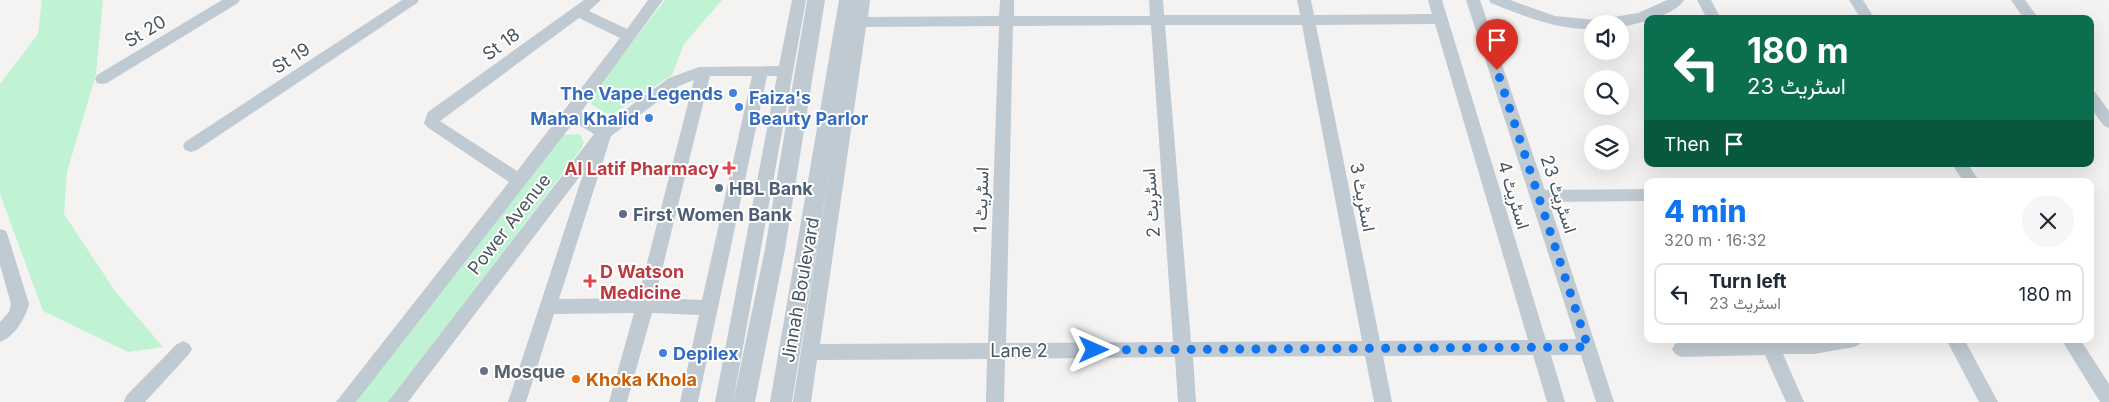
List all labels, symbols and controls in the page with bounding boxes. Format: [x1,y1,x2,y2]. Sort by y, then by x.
street label: St 20 [120,10,170,52]
map controls [1584,15,1629,170]
button: sound [1584,15,1629,60]
pin [1476,19,1518,70]
street label: St 18 [478,23,524,65]
icon: arrive [1483,26,1511,54]
text: 180 m [1747,29,1849,71]
icon: left [1664,35,1729,100]
street label: St 19 [268,38,314,78]
button: search [1584,70,1629,115]
text: اسٹریٹ 23 [1747,73,1846,99]
place label: The Vape Legends [560,83,723,104]
marker: The Vape Legends [727,87,739,99]
place label: Faiza's Beauty Parlor [749,87,868,129]
marker: Faiza's Beauty Parlor [733,101,745,113]
place label: Maha Khalid [530,108,639,129]
marker: Maha Khalid [643,112,655,124]
button: layers [1584,125,1629,170]
icon: arrive [1720,130,1748,158]
text: Then [1664,133,1710,156]
street label: اسٹریٹ 23 [1536,152,1581,236]
place label: Al Latif Pharmacy [564,158,719,179]
street label: اسٹریٹ 4 [1493,158,1534,232]
street label: اسٹریٹ 3 [1345,161,1380,234]
marker: Al Latif Pharmacy [723,162,735,174]
street label: اسٹریٹ 1 [969,167,994,233]
street label: اسٹریٹ 2 [1138,167,1165,239]
street label: Power Avenue [463,170,555,278]
place label: HBL Bank [729,178,813,199]
marker: HBL Bank [713,182,725,194]
text: 4 min [1664,193,1747,229]
button: close [2022,195,2074,247]
place label: First Women Bank [633,204,793,225]
marker: First Women Bank [617,208,629,220]
street label: Jinnah Boulevard [777,216,823,364]
text: 320 m · 16:32 [1664,230,1767,250]
place label: D Watson Medicine [600,261,684,303]
text: Turn left [1709,270,1787,293]
marker: D Watson Medicine [584,275,596,287]
icon: left [1666,280,1694,308]
text: 180 m [2019,283,2072,306]
text: اسٹریٹ 23 [1709,293,1781,313]
position arrow [1067,323,1119,375]
street label: Lane 2 [990,340,1048,361]
place label: Depilex [673,343,739,364]
marker: Depilex [657,347,669,359]
place label: Mosque [494,361,565,382]
marker: Mosque [478,365,490,377]
place label: Khoka Khola [586,369,697,390]
marker: Khoka Khola [570,373,582,385]

